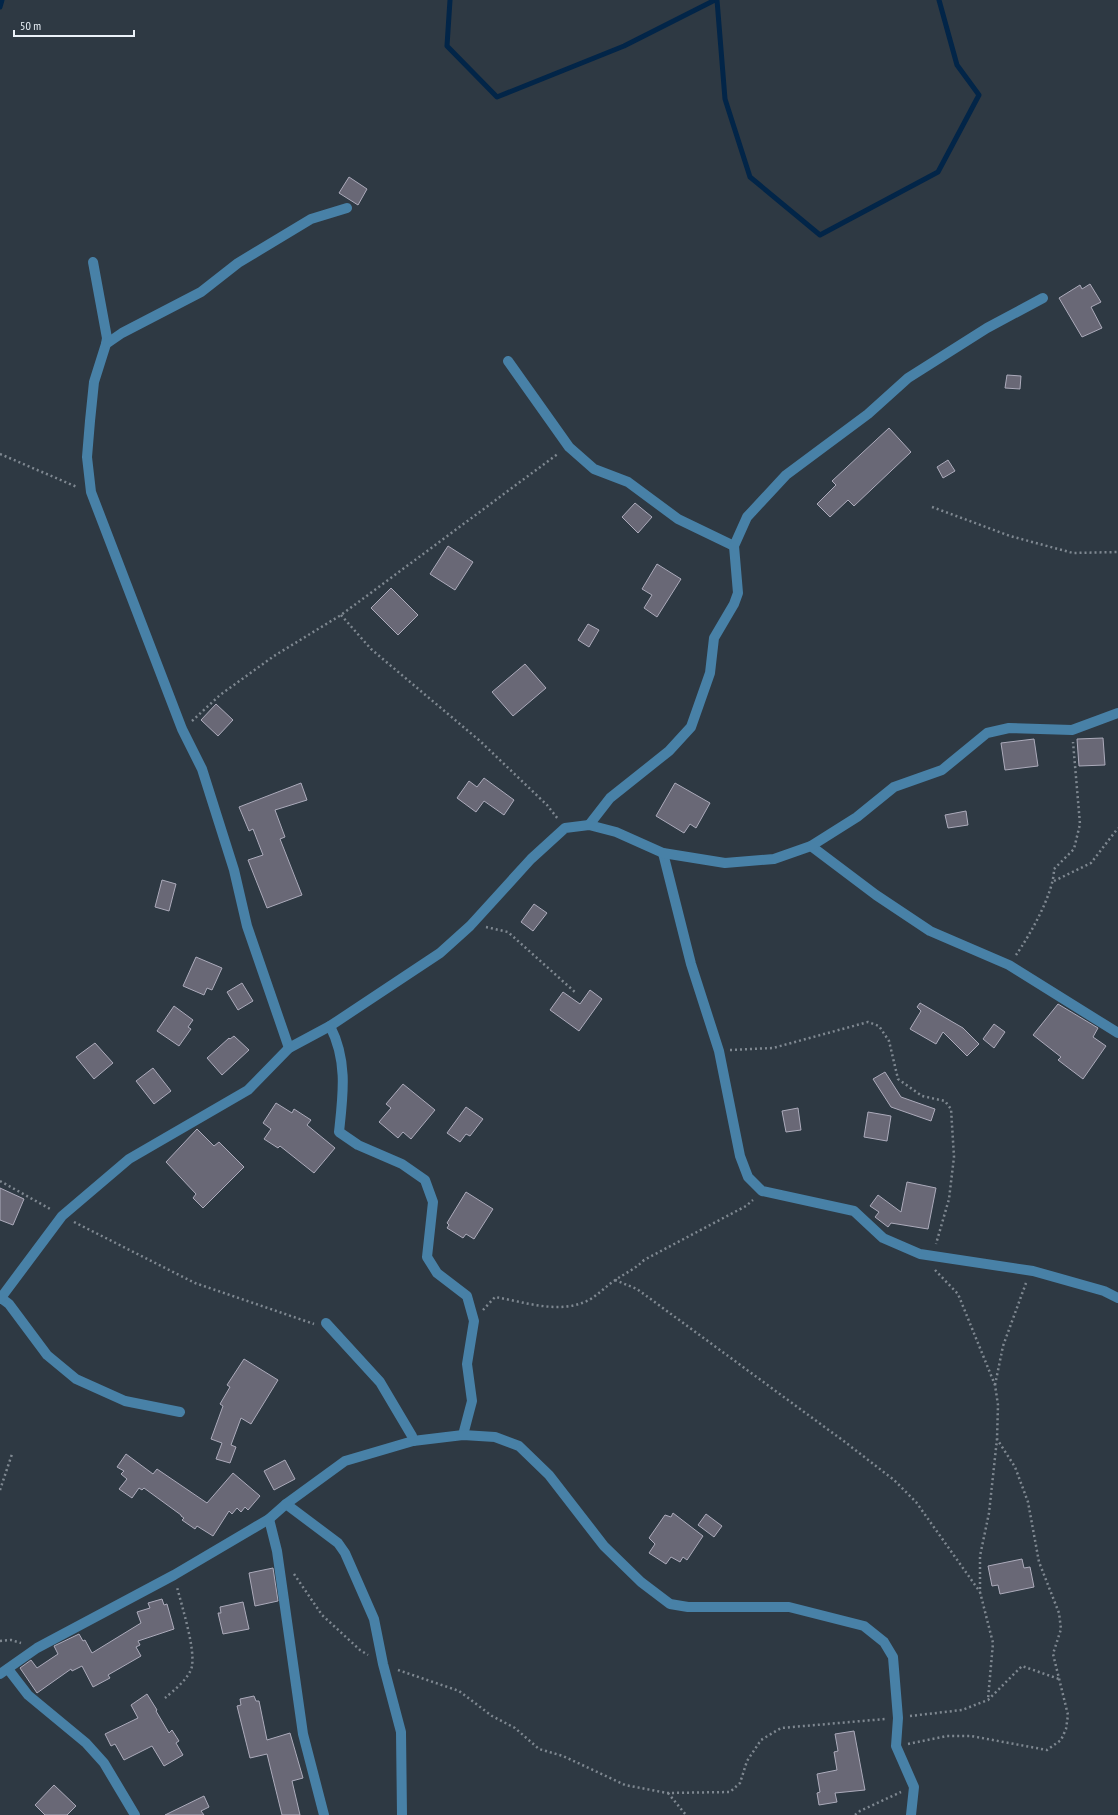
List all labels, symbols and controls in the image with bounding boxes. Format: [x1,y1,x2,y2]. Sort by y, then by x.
scale bar [14,12,134,38]
text: 50 m [20,18,41,33]

